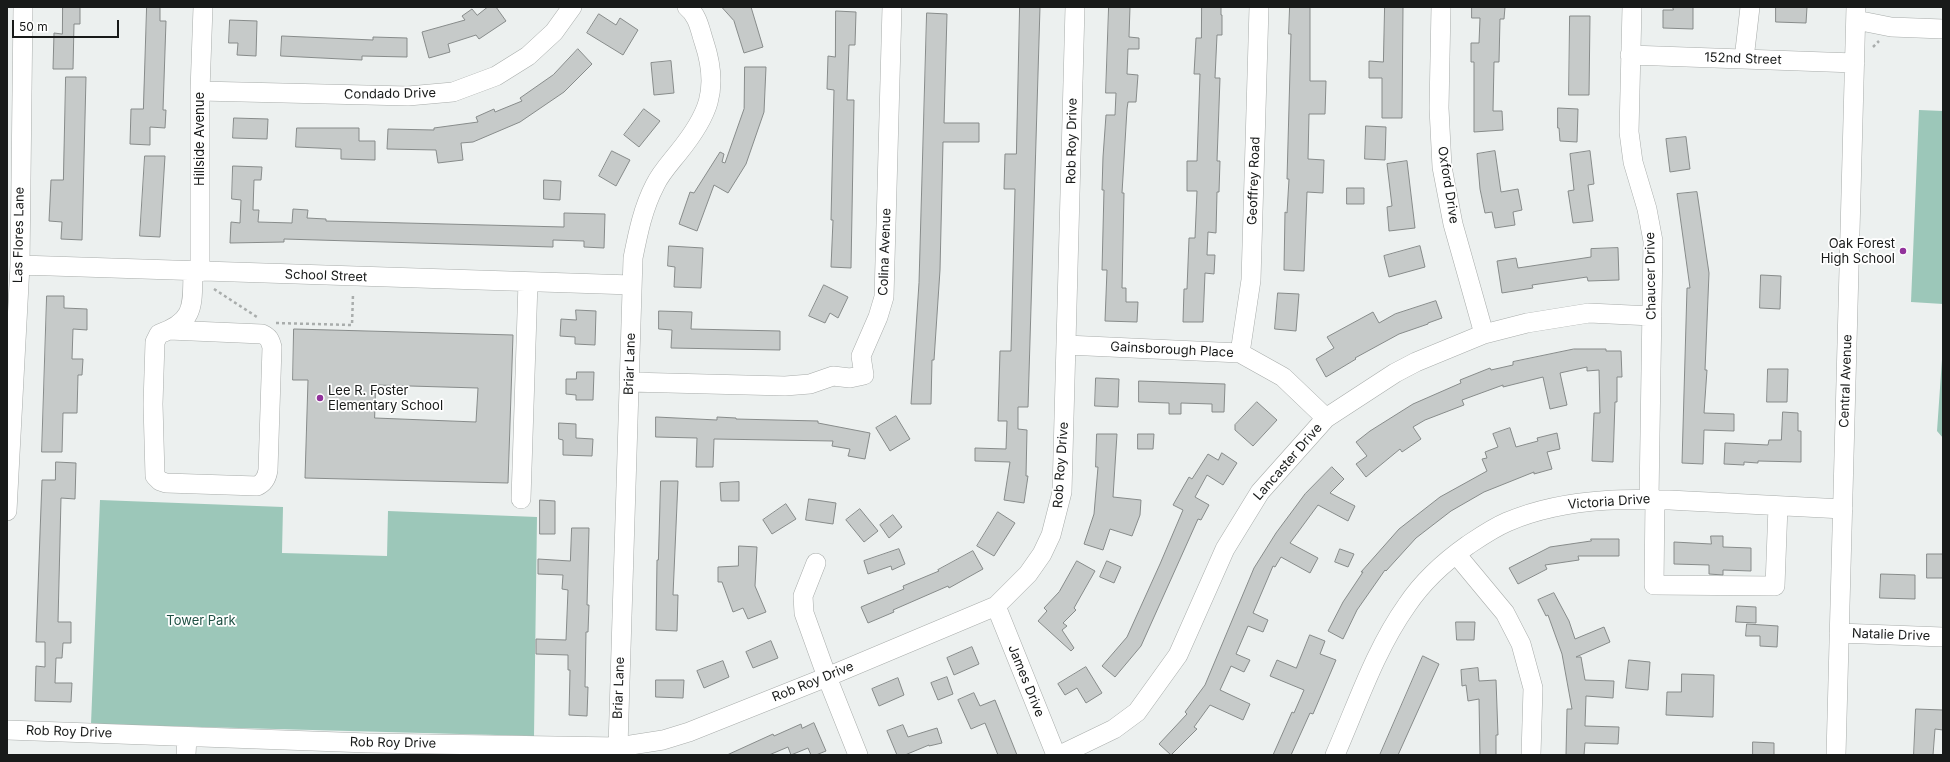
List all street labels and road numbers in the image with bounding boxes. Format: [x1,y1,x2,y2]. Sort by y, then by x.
street label: 152nd Street [1704,50,1782,68]
street label: Condado Drive [344,85,436,103]
street label: Hillside Avenue [192,92,208,186]
street label: Rob Roy Drive [1063,98,1081,184]
street label: Geoffrey Road [1245,136,1263,226]
street label: Oxford Drive [1434,145,1462,225]
street label: Las Flores Lane [10,187,28,283]
street label: Colina Avenue [876,208,894,296]
street label: Chaucer Drive [1642,232,1660,320]
street label: School Street [284,267,368,285]
street label: Briar Lane [621,332,639,396]
street label: Central Avenue [1837,334,1855,428]
street label: Gainsborough Place [1110,339,1234,361]
street label: Lancaster Drive [1250,420,1326,504]
street label: Rob Roy Drive [1050,421,1072,509]
street label: Victoria Drive [1567,491,1651,513]
street label: Natalie Drive [1852,626,1930,644]
street label: James Drive [1004,643,1048,719]
street label: Briar Lane [610,656,628,720]
street label: Rob Roy Drive [770,659,856,705]
street label: Rob Roy Drive [25,723,113,741]
street label: Rob Roy Drive [350,734,436,752]

